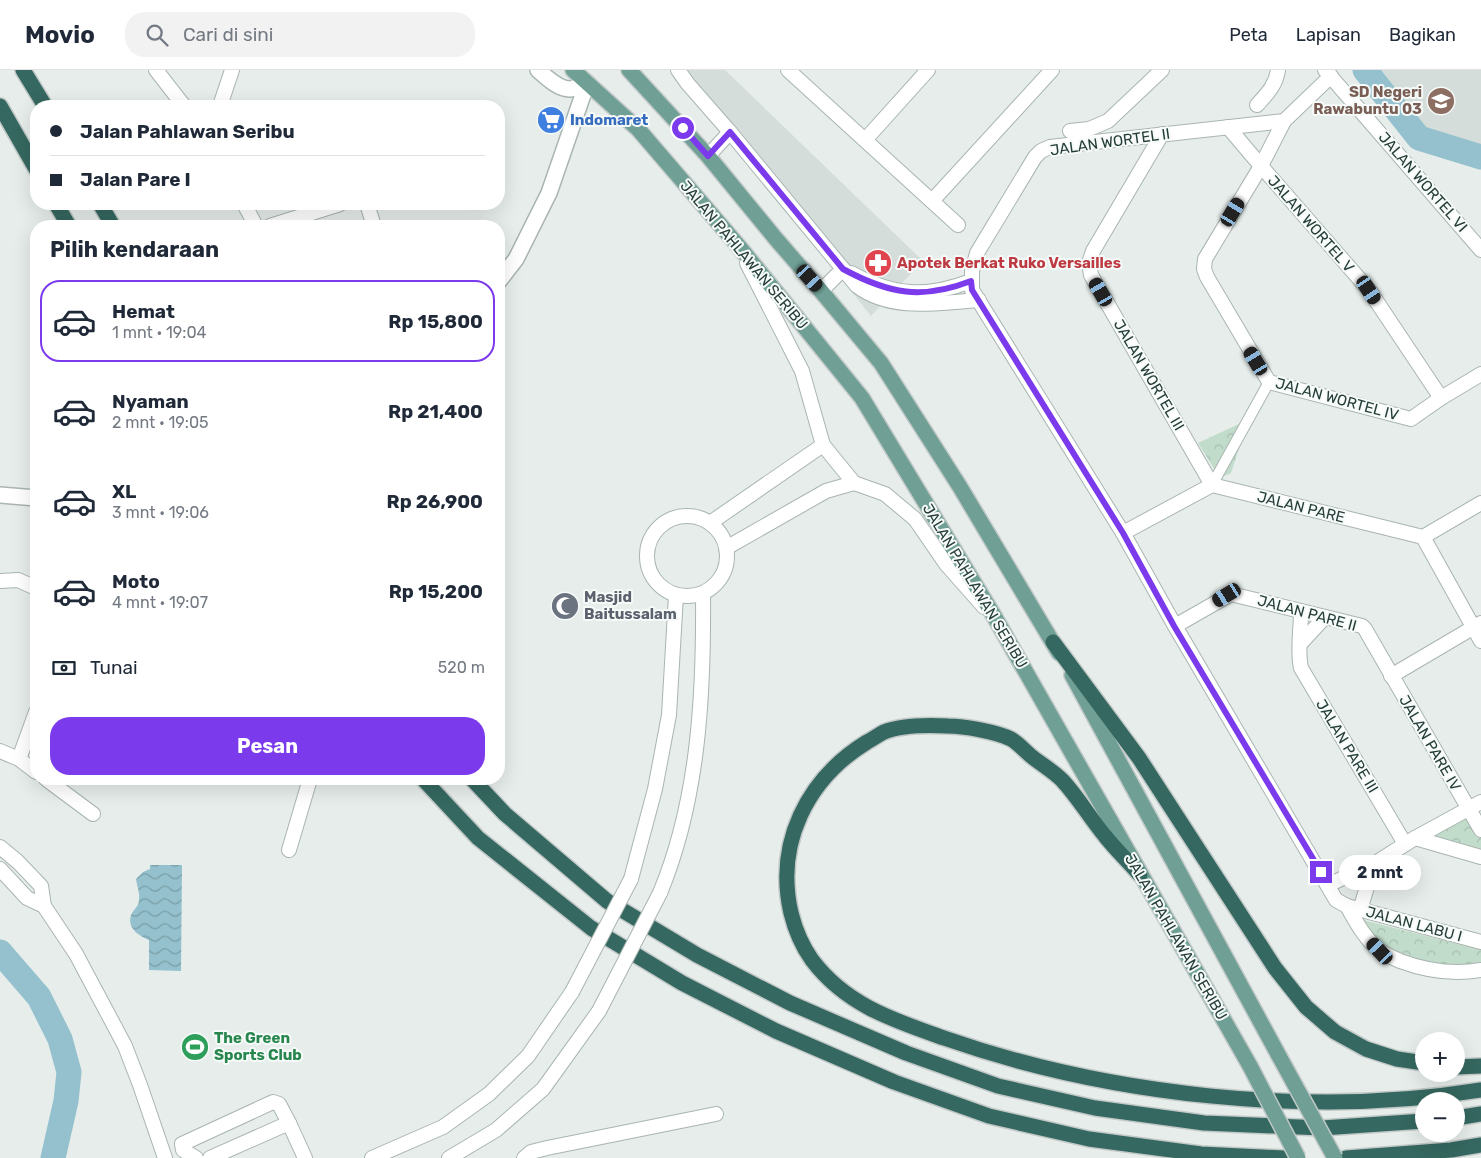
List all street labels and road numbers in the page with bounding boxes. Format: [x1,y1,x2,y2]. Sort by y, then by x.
street label: JALAN WORTEL II [1049,125,1171,159]
street label: JALAN WORTEL VI [1375,128,1471,236]
street label: JALAN WORTEL V [1264,172,1358,276]
street label: JALAN PAHLAWAN SERIBU [677,177,811,333]
street label: JALAN WORTEL III [1110,316,1188,434]
street label: JALAN WORTEL IV [1273,374,1401,424]
street label: JALAN PARE [1255,487,1347,527]
street label: JALAN PAHLAWAN SERIBU [919,501,1031,671]
street label: JALAN PARE II [1255,591,1359,635]
street label: JALAN PARE IV [1395,692,1465,794]
street label: JALAN PARE III [1312,696,1382,796]
street label: JALAN PAHLAWAN SERIBU [1121,851,1231,1023]
street label: JALAN LABU I [1364,903,1464,945]

